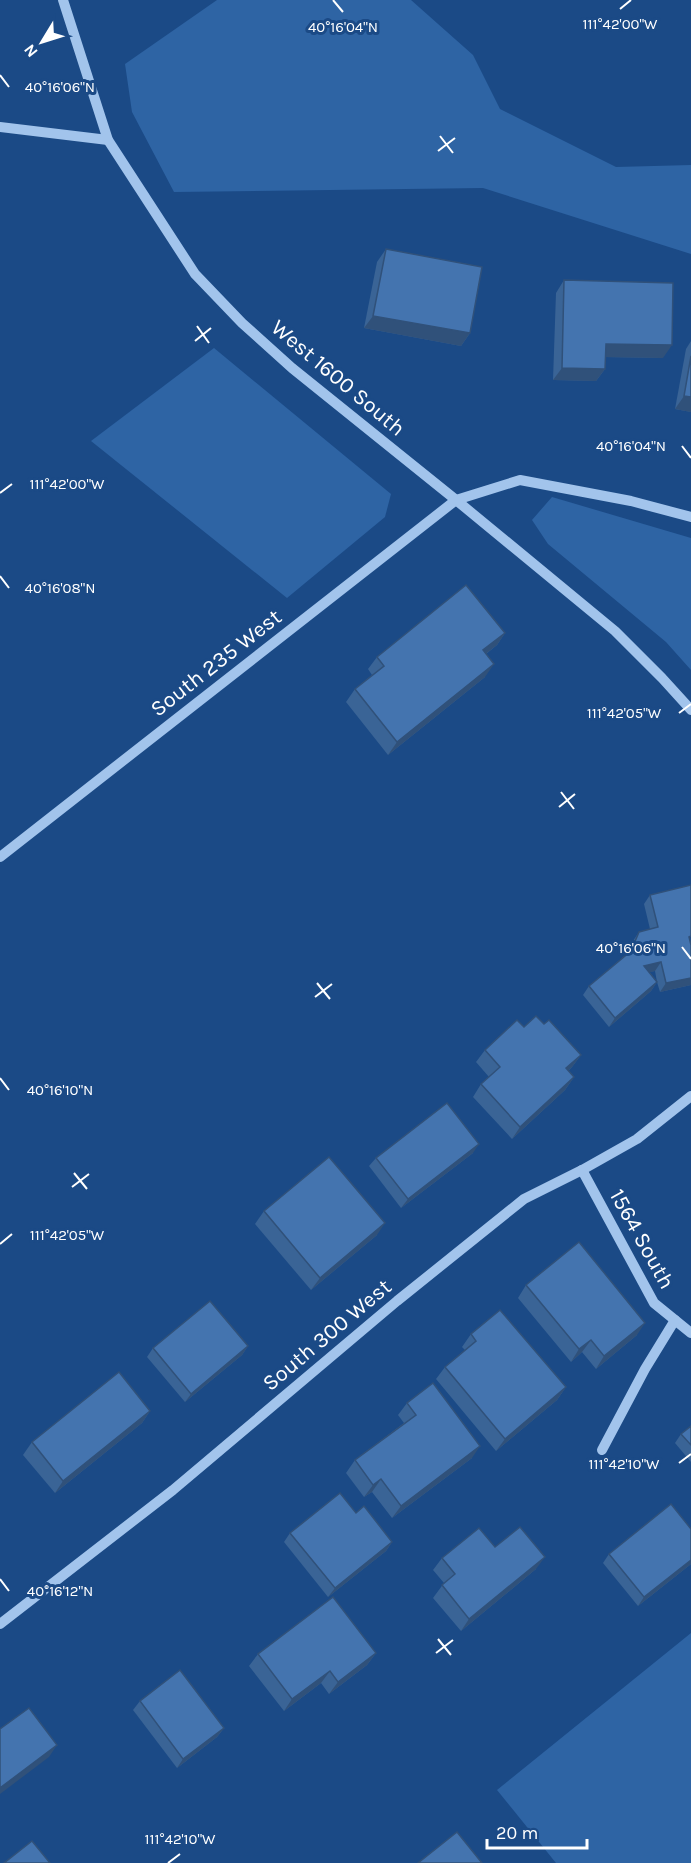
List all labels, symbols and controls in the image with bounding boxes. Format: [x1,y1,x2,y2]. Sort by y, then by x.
north arrow [12,12,72,72]
text: 111°42'00"W [583,15,658,33]
text: 40°16'04"N [308,18,378,36]
text: N [20,41,42,61]
text: 40°16'06"N [25,78,95,96]
street label: West 1600 South [266,314,410,442]
text: 40°16'04"N [596,437,666,455]
text: 111°42'00"W [30,475,105,493]
text: 40°16'08"N [25,579,95,597]
street label: South 235 West [145,604,287,722]
text: 111°42'05"W [587,704,662,722]
text: 40°16'06"N [596,939,666,957]
text: 40°16'10"N [27,1081,93,1099]
street label: 1564 South [604,1185,680,1293]
text: 111°42'05"W [30,1226,105,1244]
street label: South 300 West [257,1274,397,1396]
text: 111°42'10"W [589,1455,660,1473]
text: 40°16'12"N [27,1582,93,1600]
scale bar [487,1812,588,1850]
text: 20 m [496,1822,538,1844]
text: 111°42'10"W [145,1830,216,1848]

